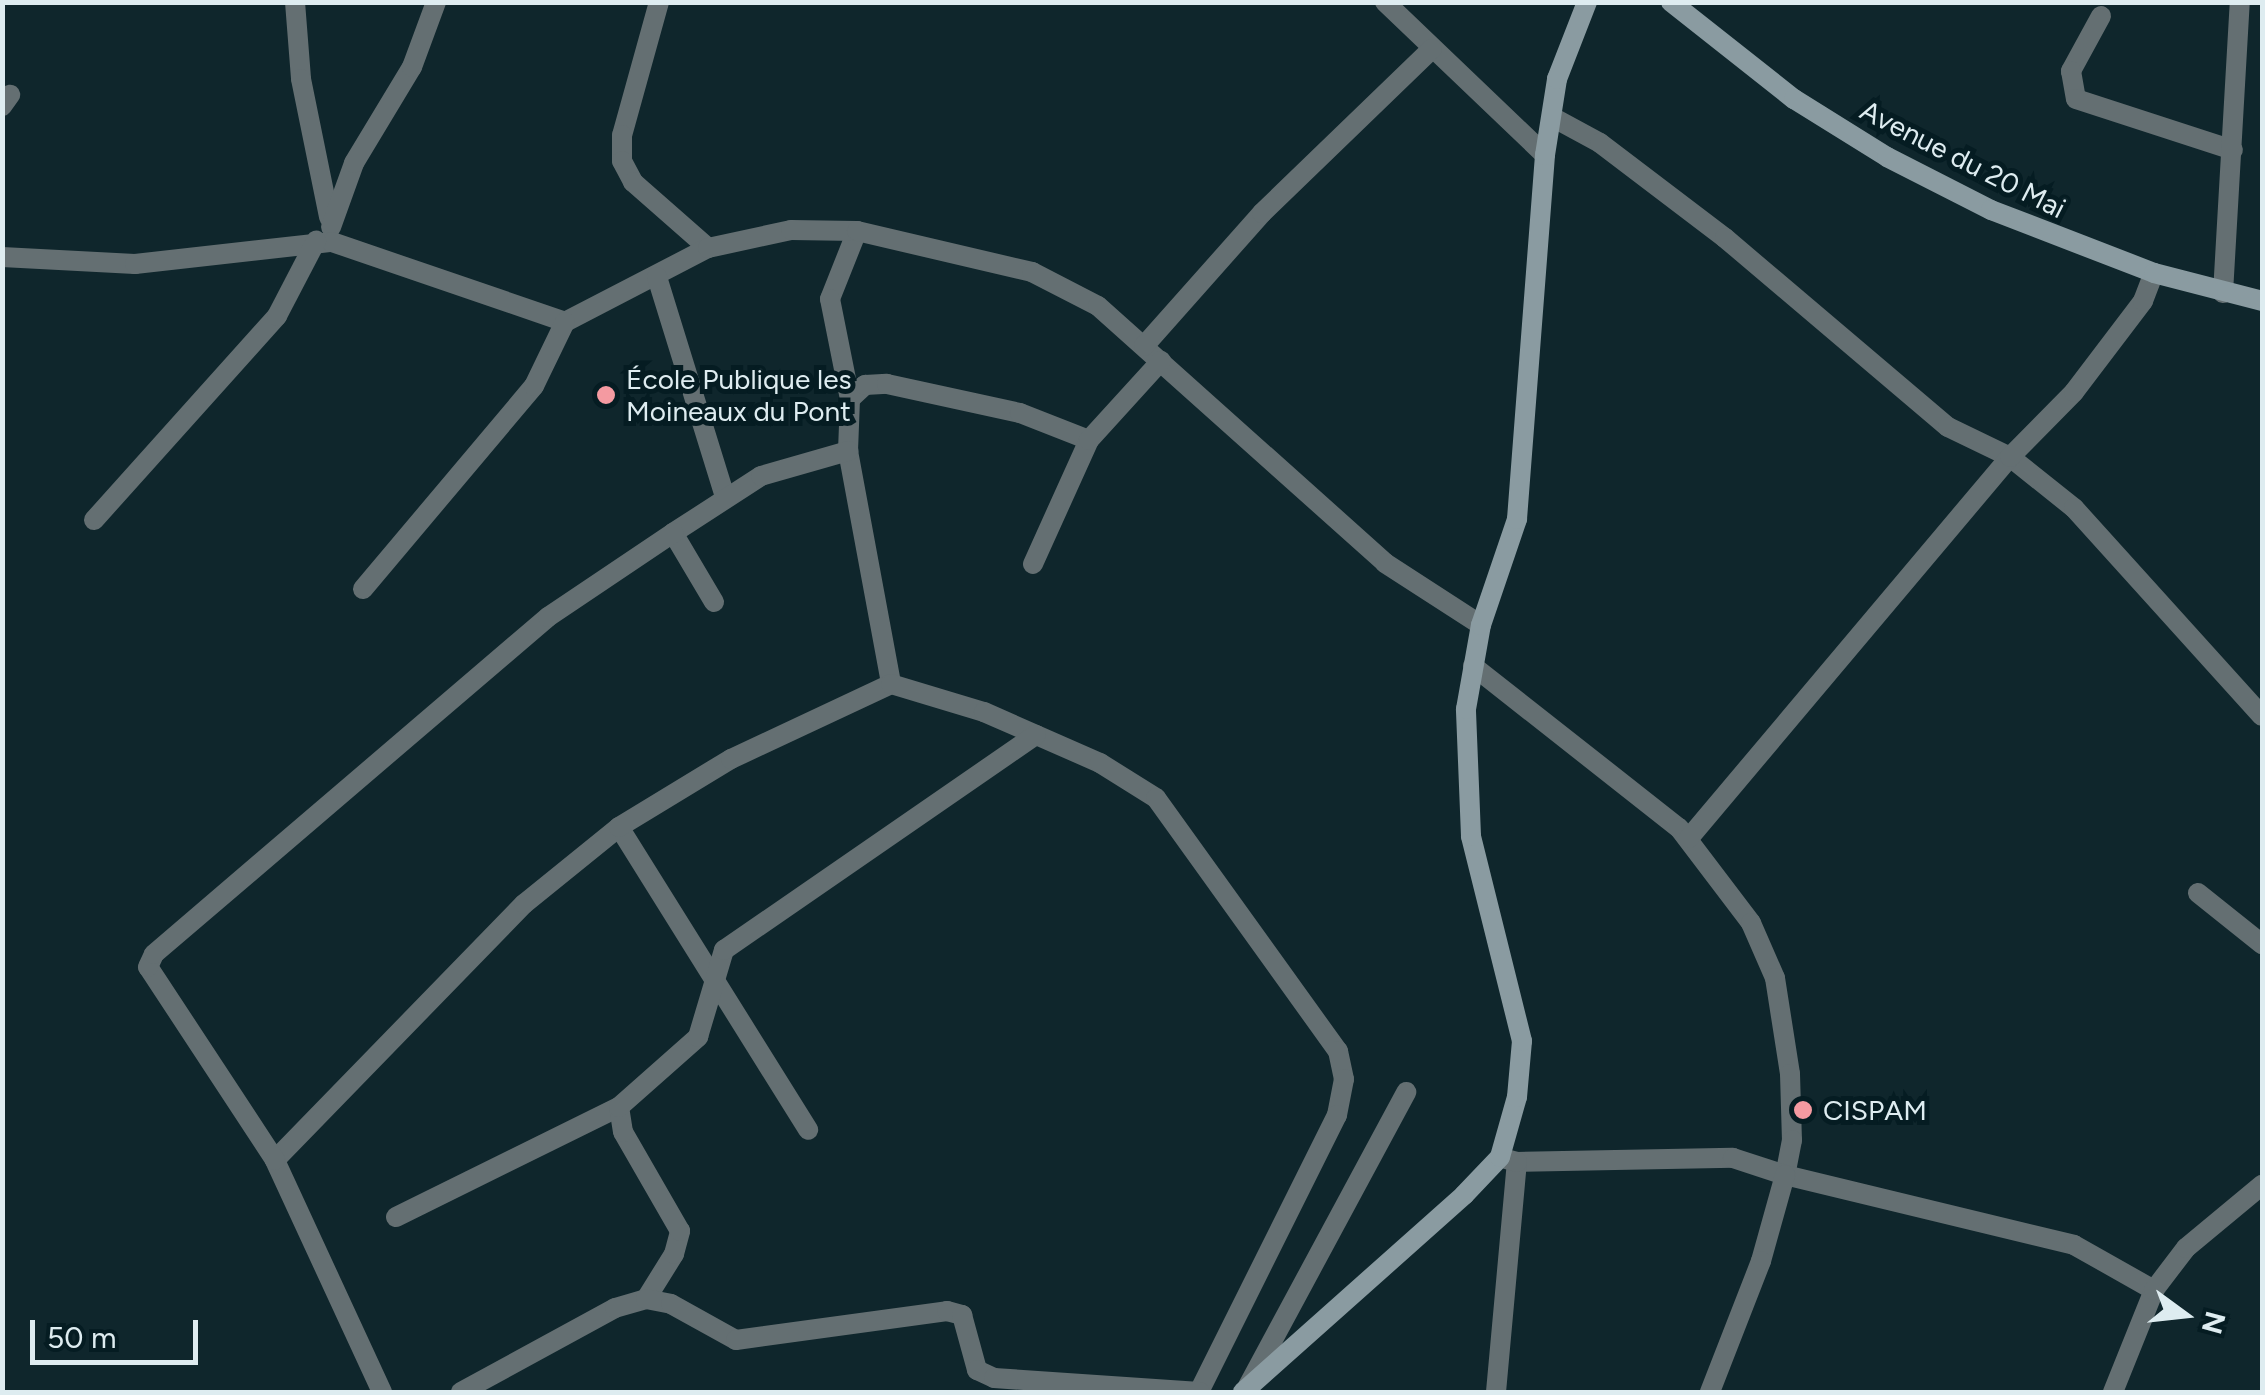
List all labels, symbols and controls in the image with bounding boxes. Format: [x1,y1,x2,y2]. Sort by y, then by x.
street label: Avenue du 20 Mai [1855,93,2071,225]
place label: École Publique les Moineaux du Pont [626,362,852,428]
marker: École Publique les Moineaux du Pont [595,384,617,406]
place label: CISPAM [1823,1093,1927,1127]
marker: CISPAM [1792,1099,1814,1121]
north arrow [2135,1265,2235,1365]
scale bar [35,1300,202,1362]
text: N [2195,1308,2233,1338]
text: 50 m [47,1319,116,1356]

